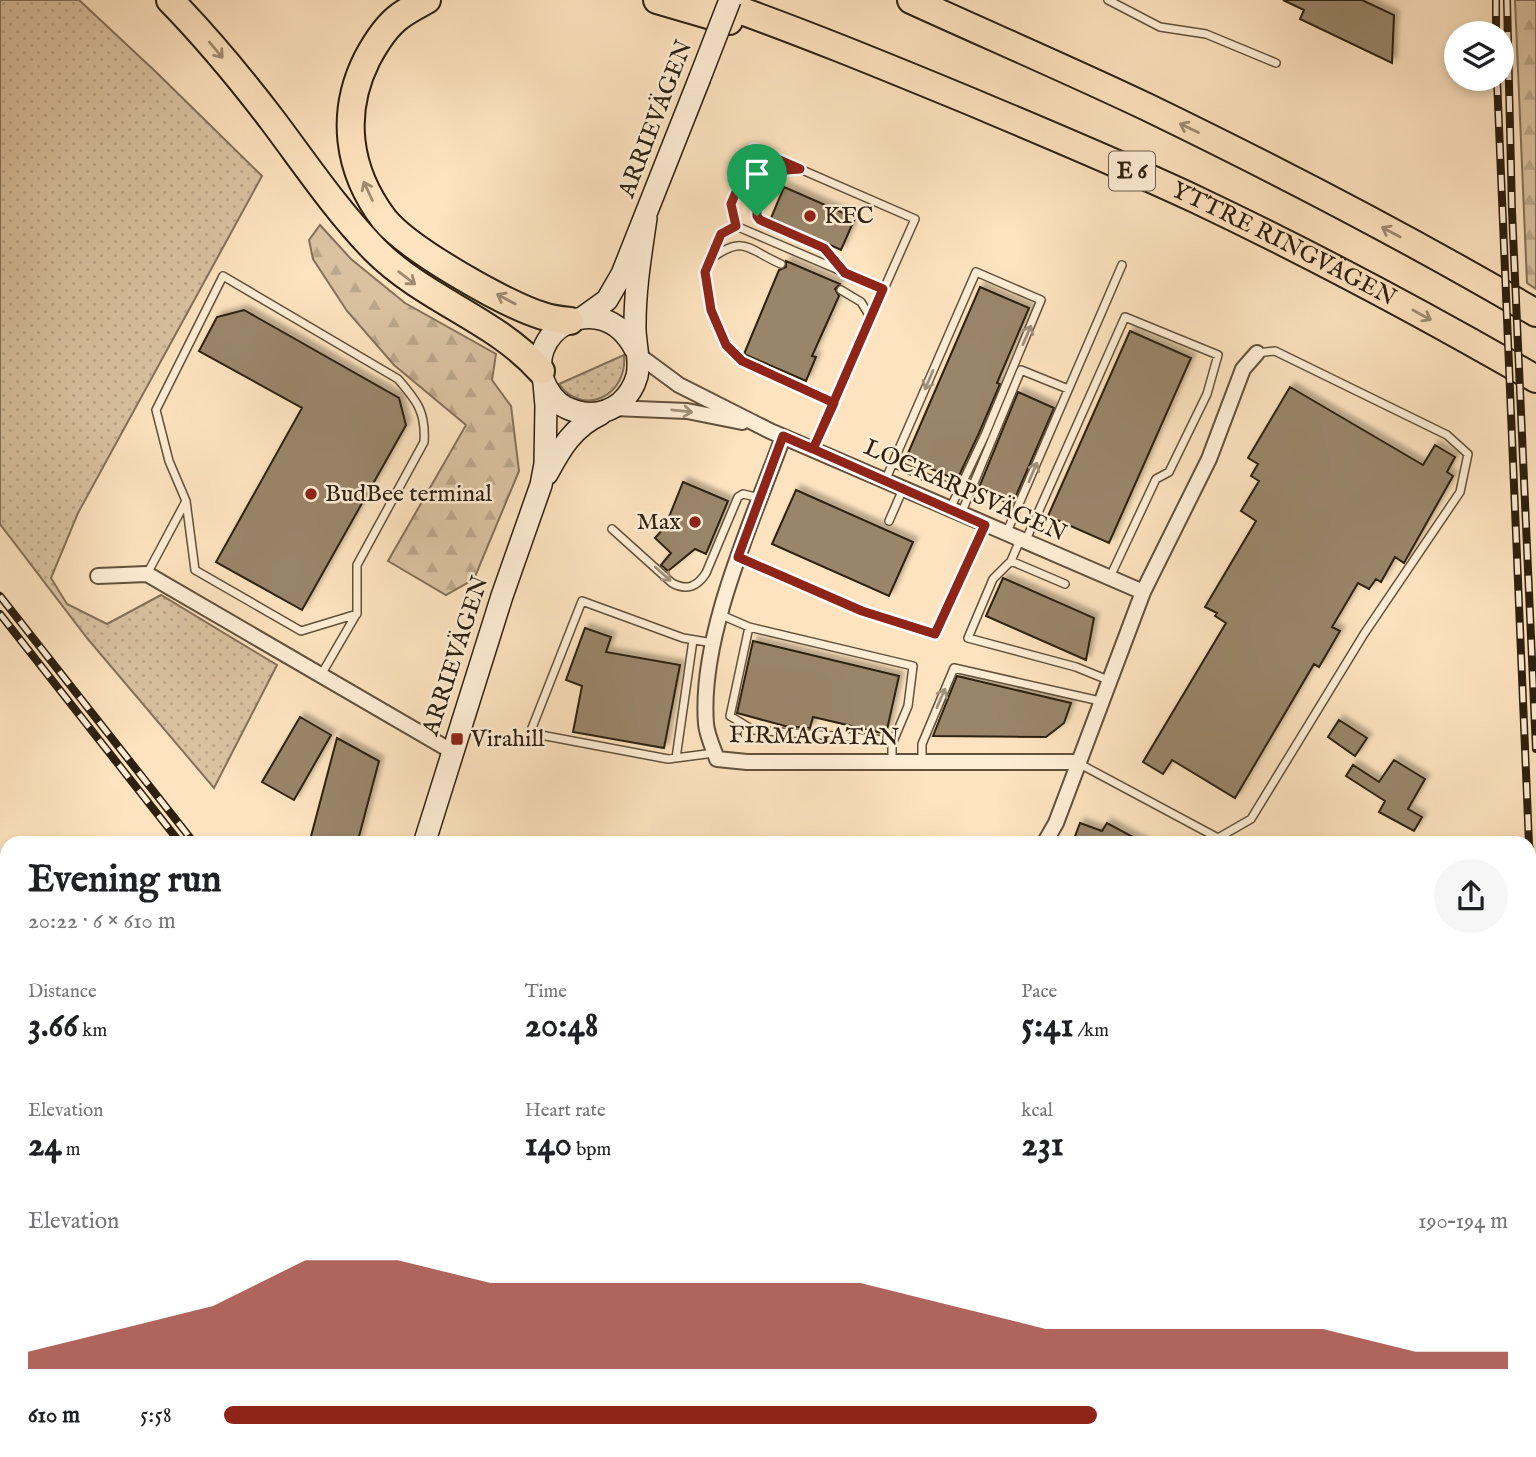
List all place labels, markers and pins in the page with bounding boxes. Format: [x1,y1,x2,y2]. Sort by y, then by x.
pin [727,144,787,216]
place label: KFC [824,201,874,232]
marker: KFC [802,208,818,224]
place label: BudBee terminal [325,479,492,510]
marker: BudBee terminal [303,486,319,502]
place label: Max [636,507,681,538]
marker: Max [687,514,703,530]
place label: Virahill [470,724,545,755]
marker: Virahill [449,731,465,747]

